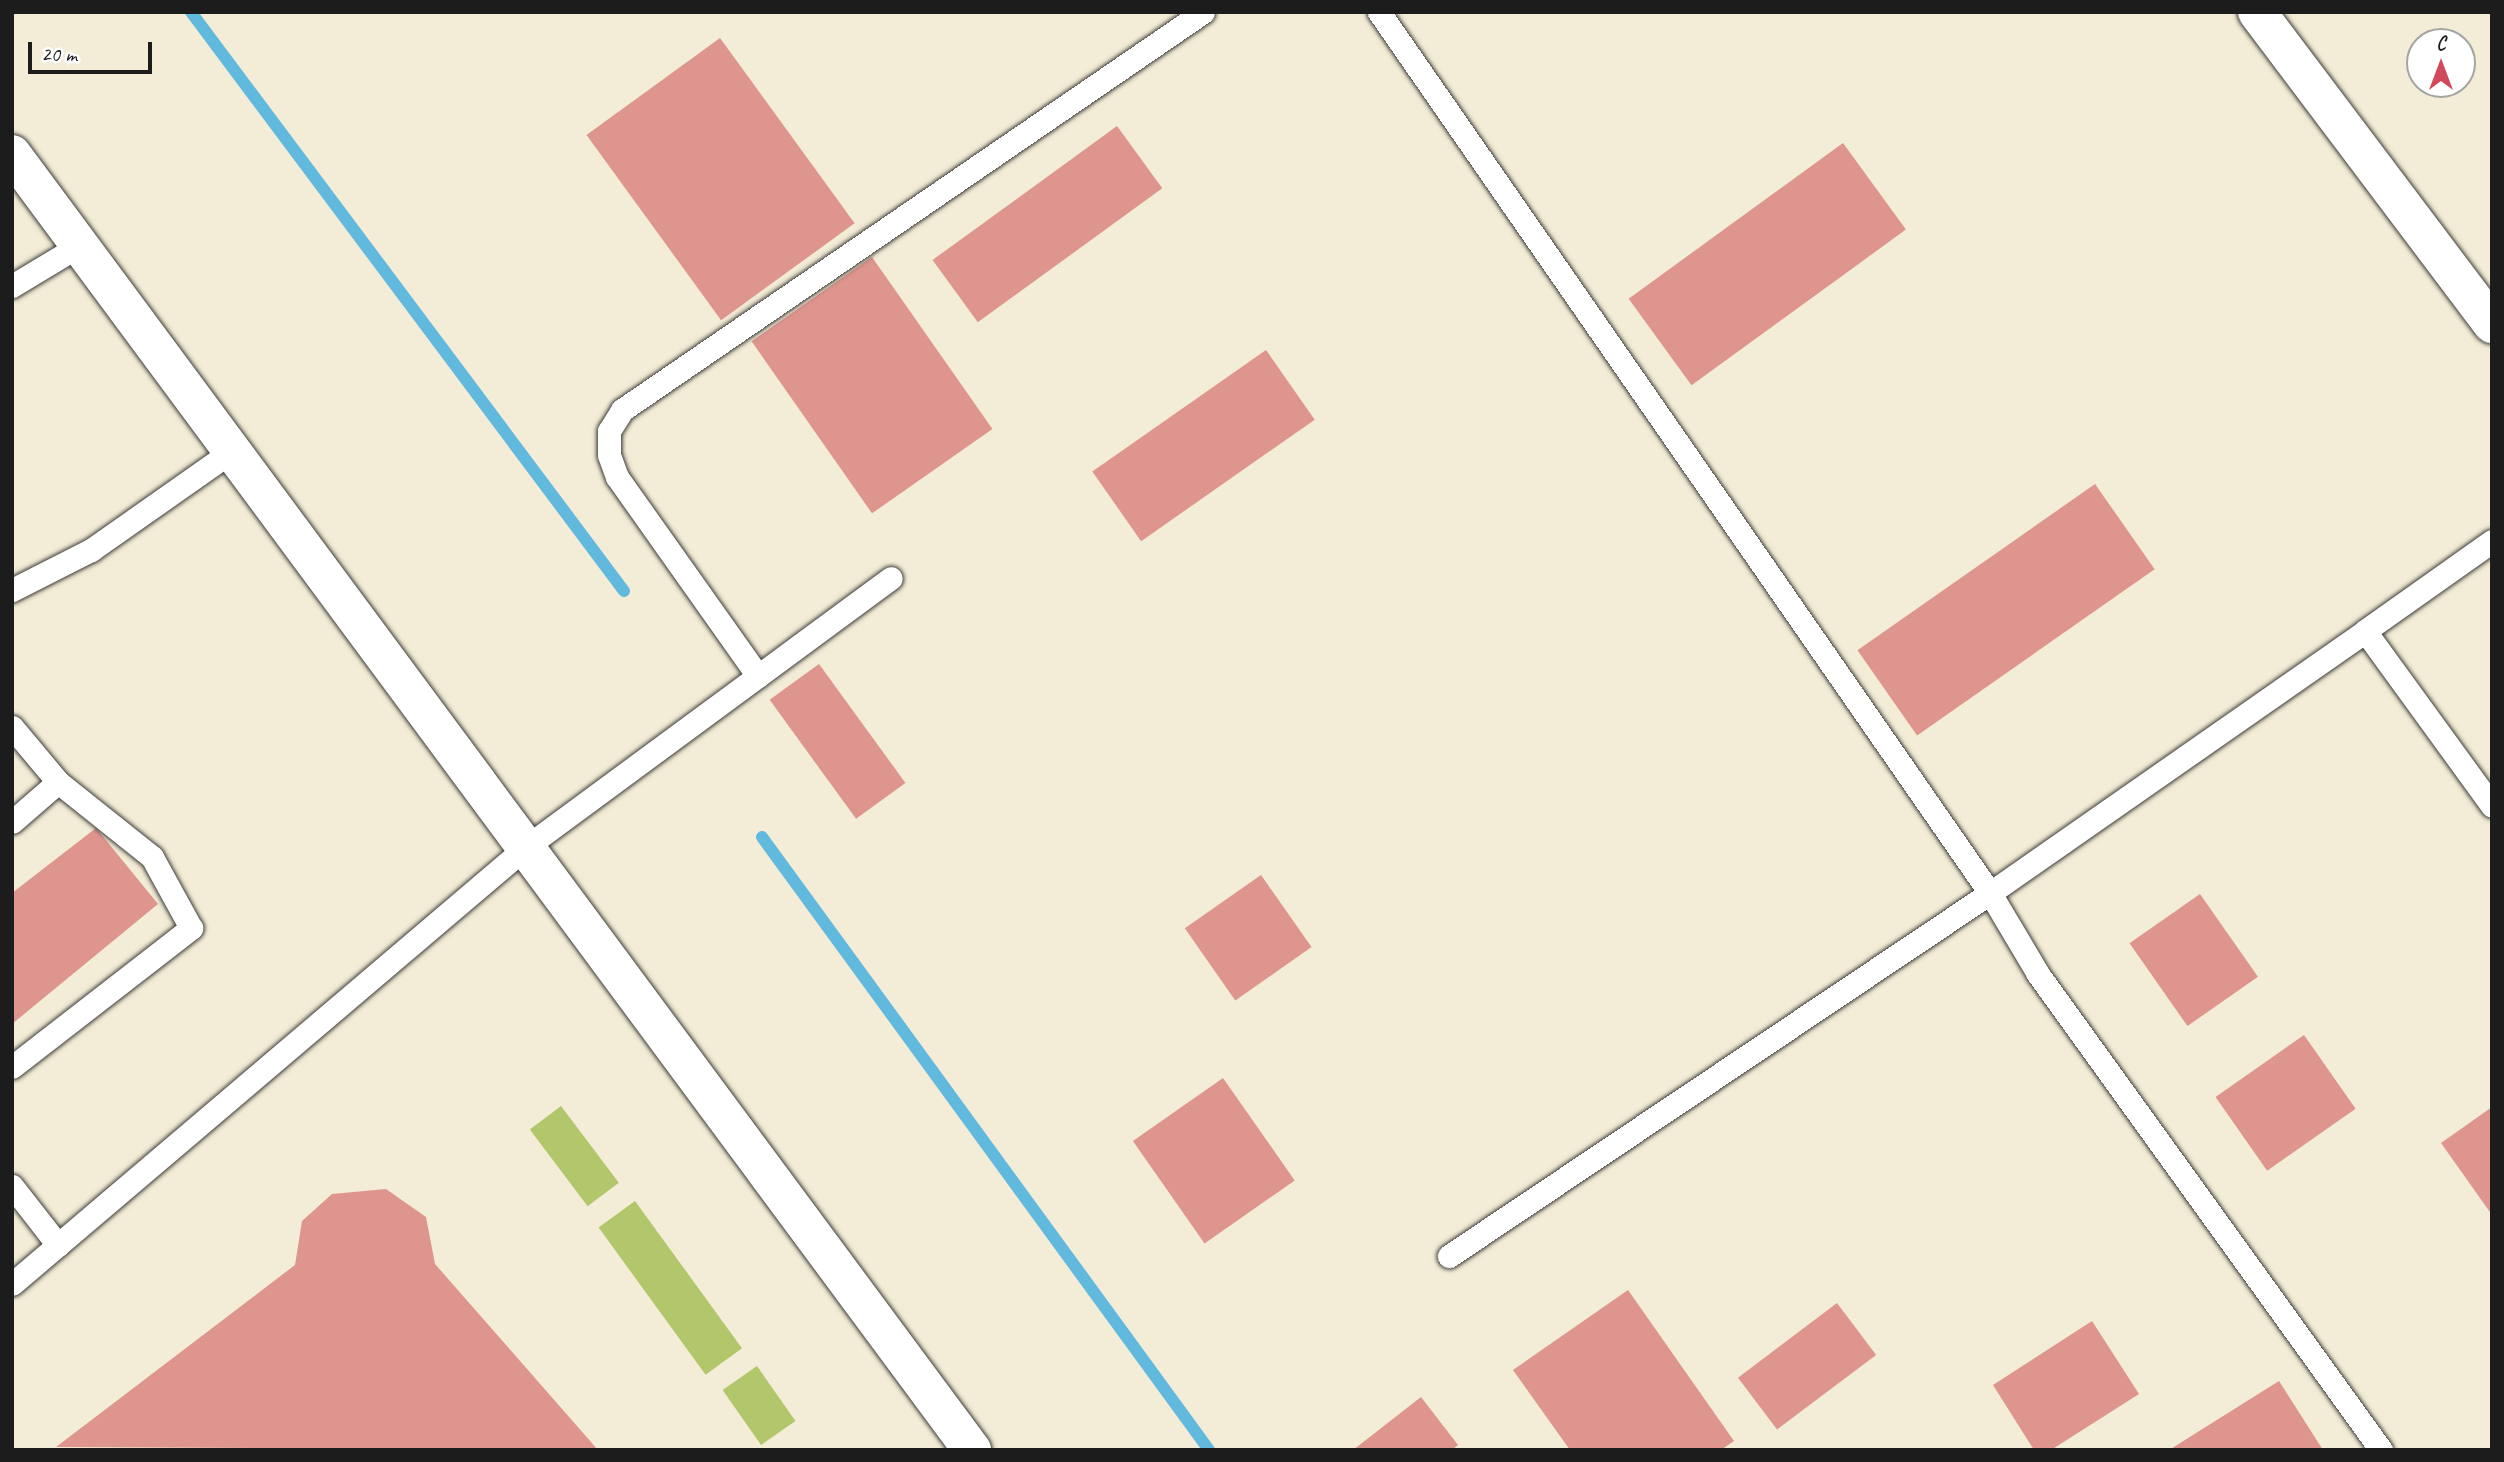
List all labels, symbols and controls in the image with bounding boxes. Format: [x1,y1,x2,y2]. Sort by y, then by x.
scale bar [32,28,156,72]
north arrow [2406,28,2476,98]
text: С [2436,32,2446,56]
text: 20 m [41,41,77,67]

